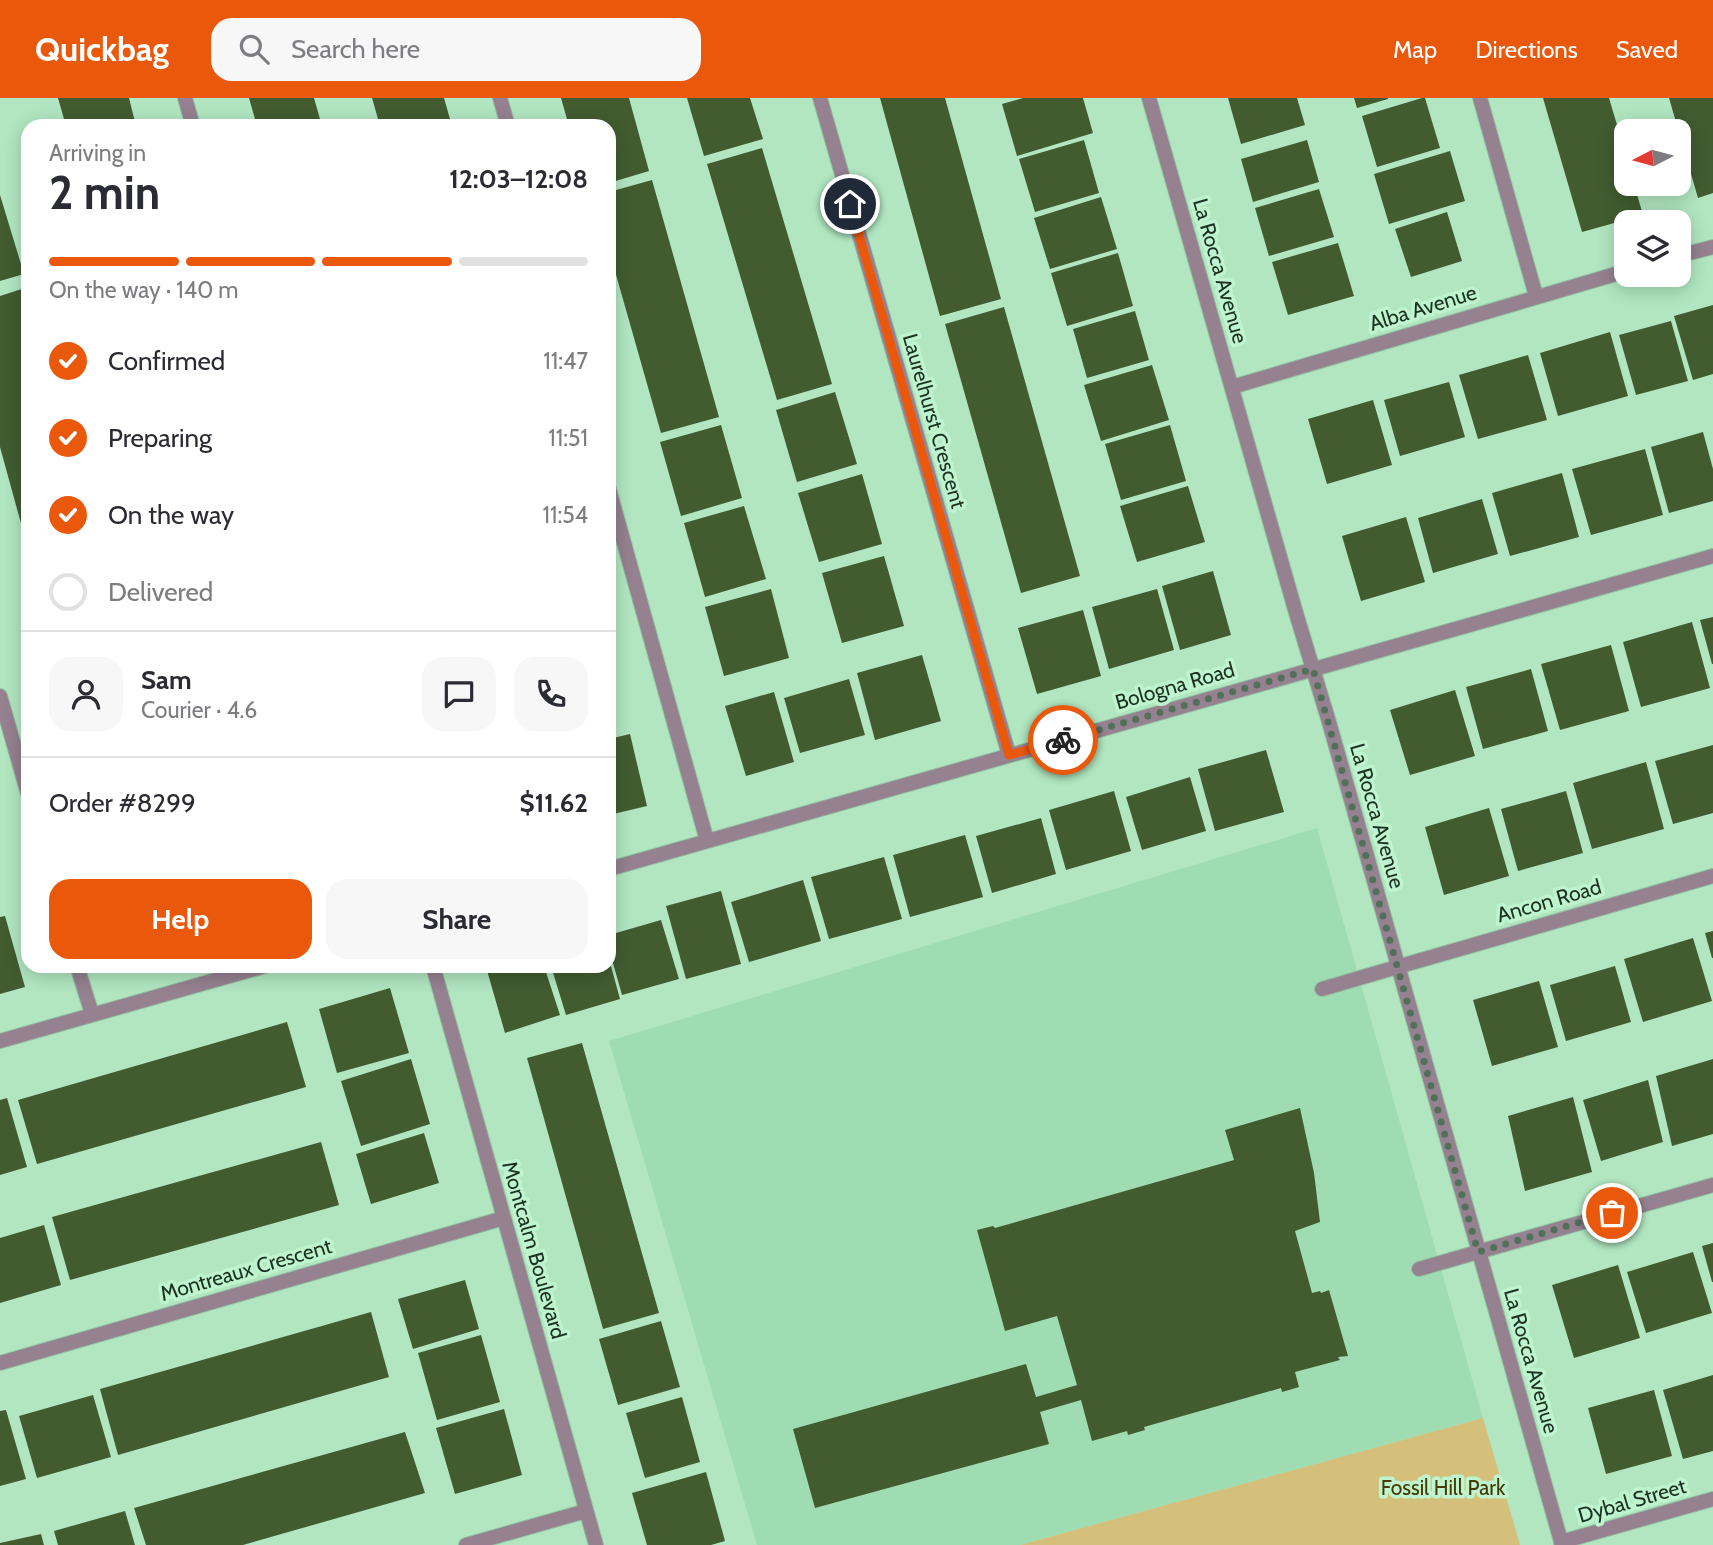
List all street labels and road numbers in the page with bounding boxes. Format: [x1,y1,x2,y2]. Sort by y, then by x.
street label: La Rocca Avenue [1188,196,1253,346]
street label: Alba Avenue [1366,279,1480,336]
street label: Laurelhurst Crescent [898,331,971,511]
street label: Bologna Road [1112,657,1237,714]
street label: La Rocca Avenue [1345,741,1410,891]
street label: Ancon Road [1494,874,1604,927]
street label: Montcalm Boulevard [497,1158,572,1342]
street label: Montreaux Crescent [157,1233,335,1306]
street label: La Rocca Avenue [1499,1286,1564,1436]
street label: Dybal Street [1575,1473,1689,1528]

